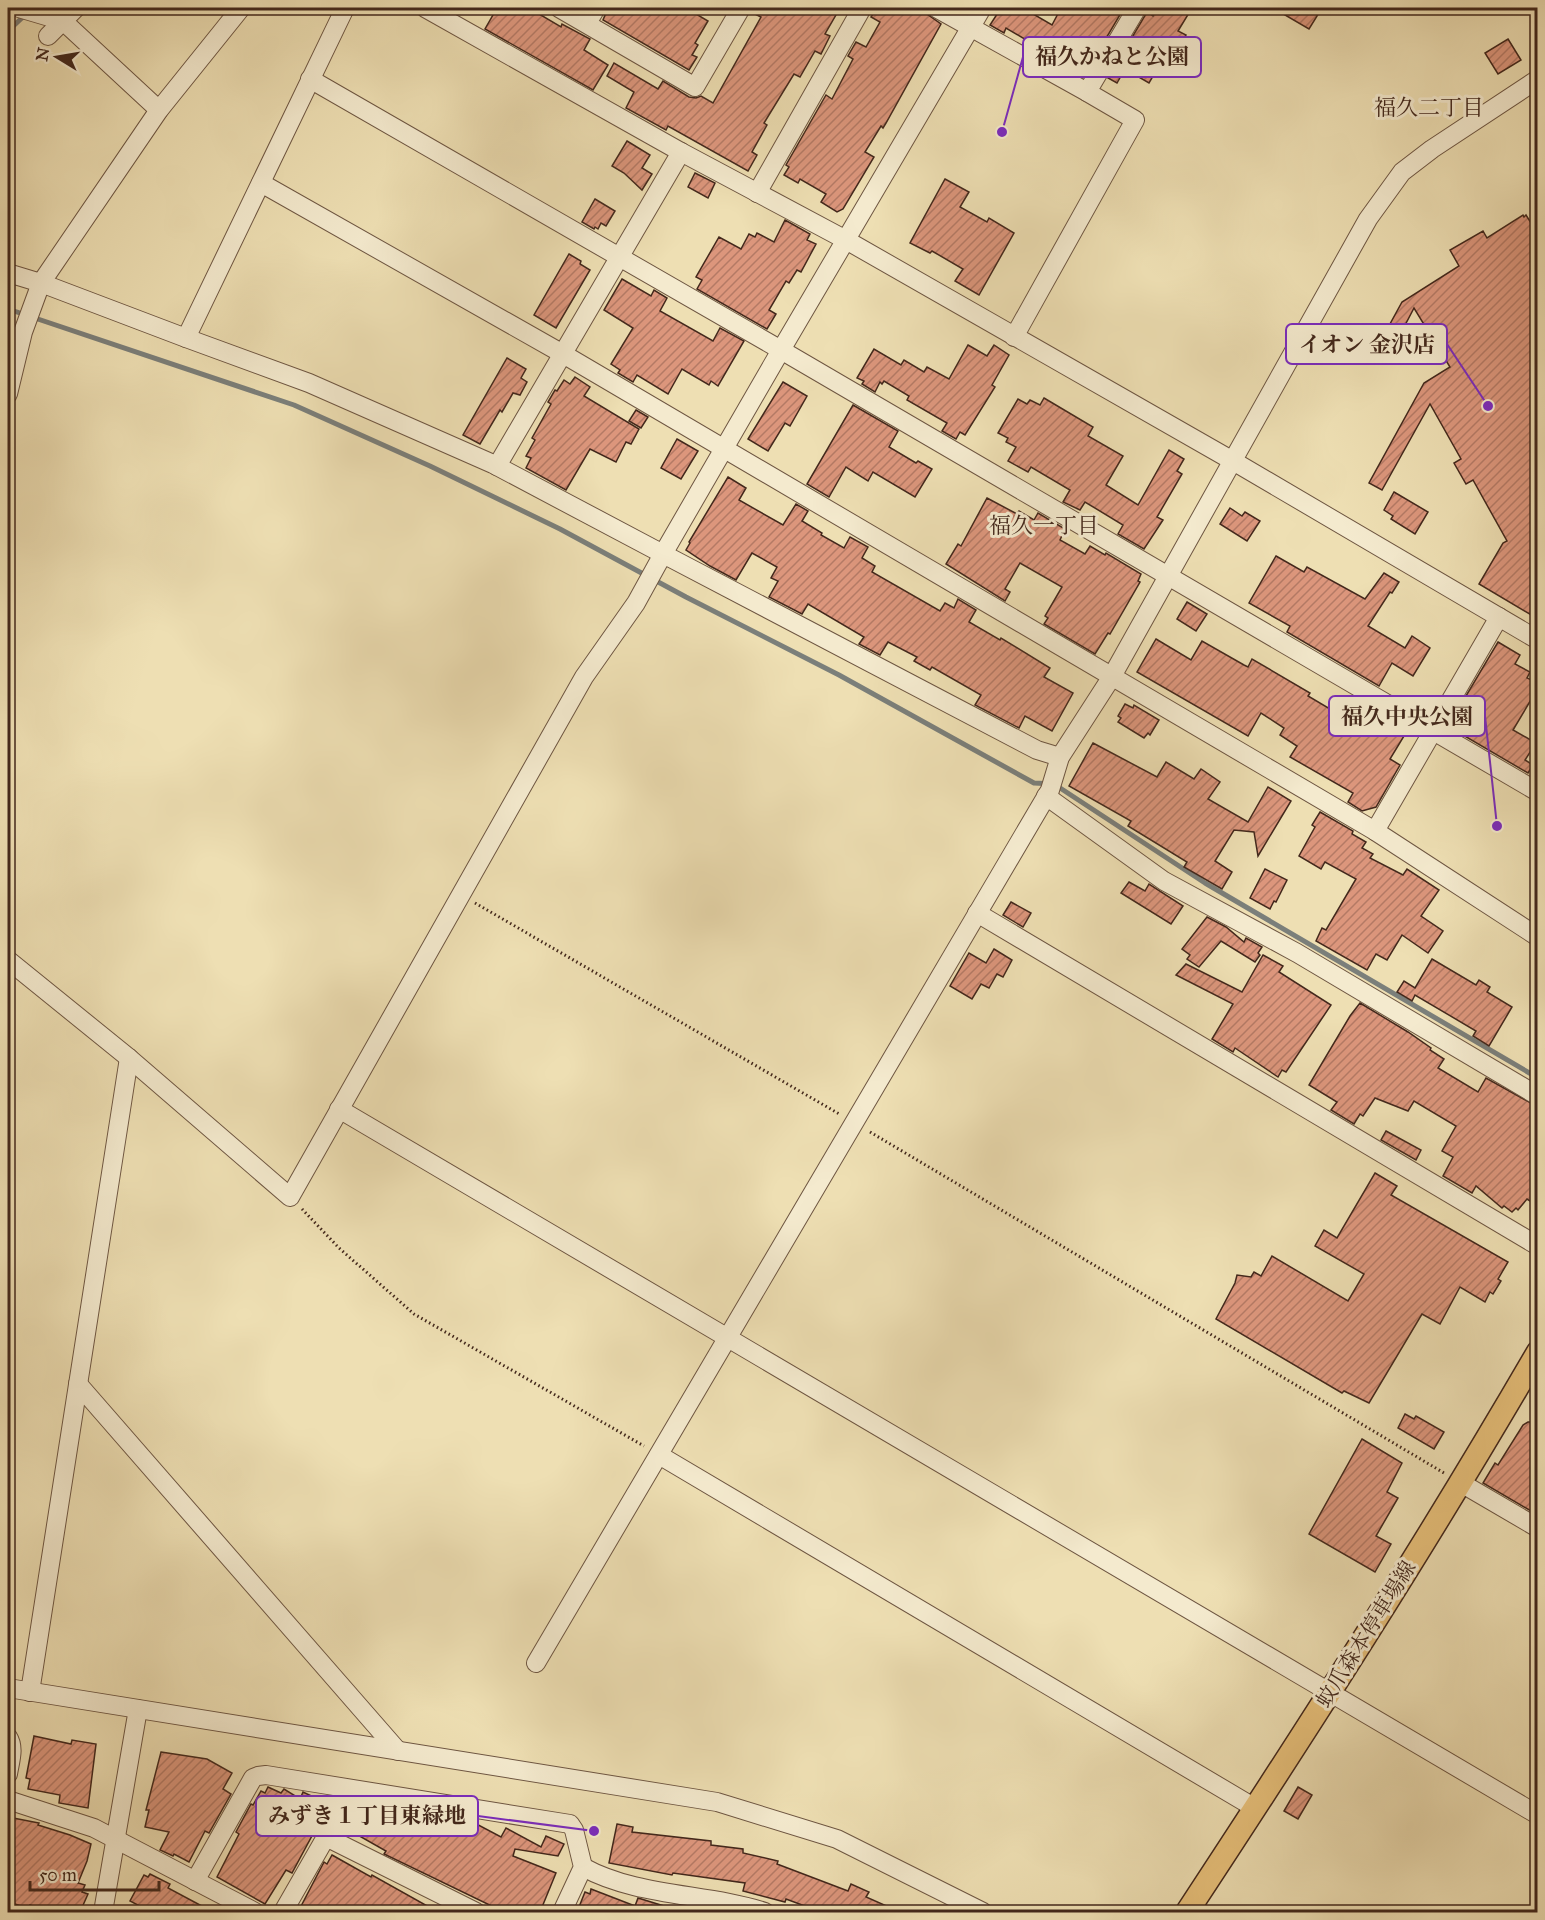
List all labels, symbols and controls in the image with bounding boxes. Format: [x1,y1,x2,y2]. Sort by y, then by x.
north arrow [27,27,87,87]
callout: 福久かねと公園 [1023,37,1201,77]
text: 福久かねと公園 [1035,43,1189,70]
text: N [32,45,53,63]
district label: 福久二丁目 [1374,94,1484,121]
callout: イオン 金沢店 [1286,324,1447,364]
text: イオン 金沢店 [1299,331,1435,358]
district label: 福久一丁目 [989,512,1099,539]
callout: 福久中央公園 [1329,696,1485,736]
text: 福久中央公園 [1341,703,1473,730]
street label: 蚊爪森本停車場線 [1310,1556,1422,1712]
callout: みずき１丁目東緑地 [256,1796,478,1836]
text: みずき１丁目東緑地 [268,1802,466,1829]
scale bar [30,1854,159,1892]
text: 50 m [39,1864,77,1886]

